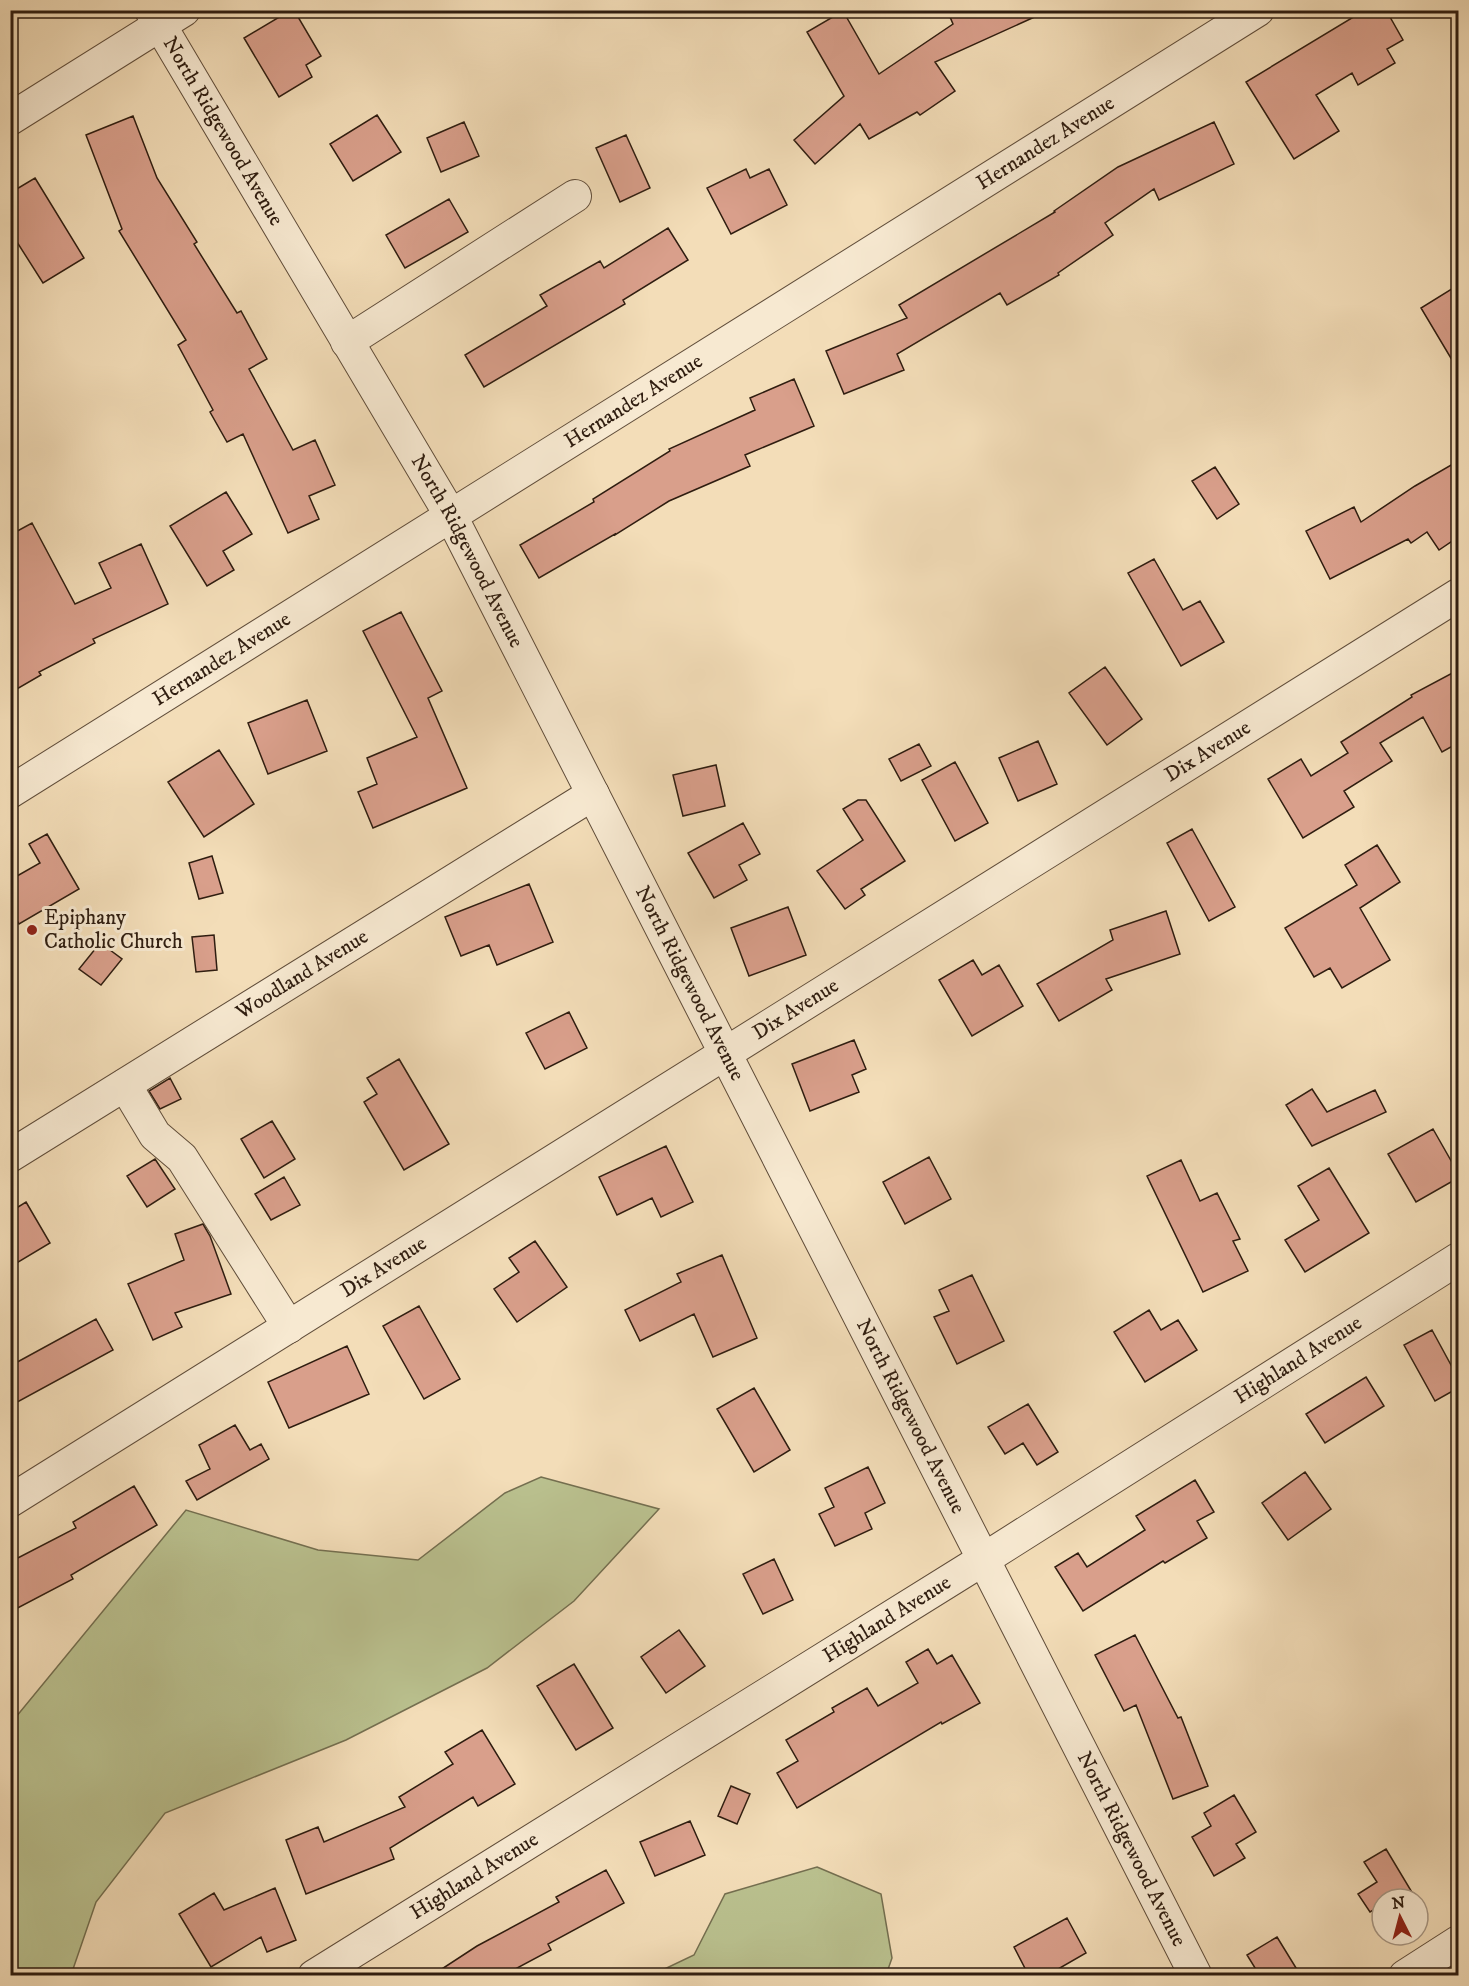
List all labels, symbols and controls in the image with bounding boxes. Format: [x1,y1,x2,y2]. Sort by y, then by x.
street label: North Ridgewood Avenue [157,32,289,231]
street label: Hernandez Avenue [972,90,1120,196]
street label: Hernandez Avenue [560,348,708,454]
street label: North Ridgewood Avenue [405,450,529,653]
street label: Hernandez Avenue [148,606,296,712]
street label: Dix Avenue [1160,715,1256,788]
street label: North Ridgewood Avenue [629,882,750,1085]
place label: Epiphany Catholic Church [44,905,183,955]
marker: Epiphany Catholic Church [25,923,39,937]
street label: Woodland Avenue [230,924,373,1026]
street label: Dix Avenue [748,973,844,1046]
street label: Dix Avenue [336,1230,432,1304]
street label: Highland Avenue [1230,1310,1367,1410]
street label: North Ridgewood Avenue [850,1315,971,1518]
street label: Highland Avenue [818,1570,956,1669]
street label: North Ridgewood Avenue [1071,1747,1192,1951]
street label: Highland Avenue [406,1826,544,1926]
north arrow [1370,1887,1430,1947]
text: N [1391,1892,1406,1914]

